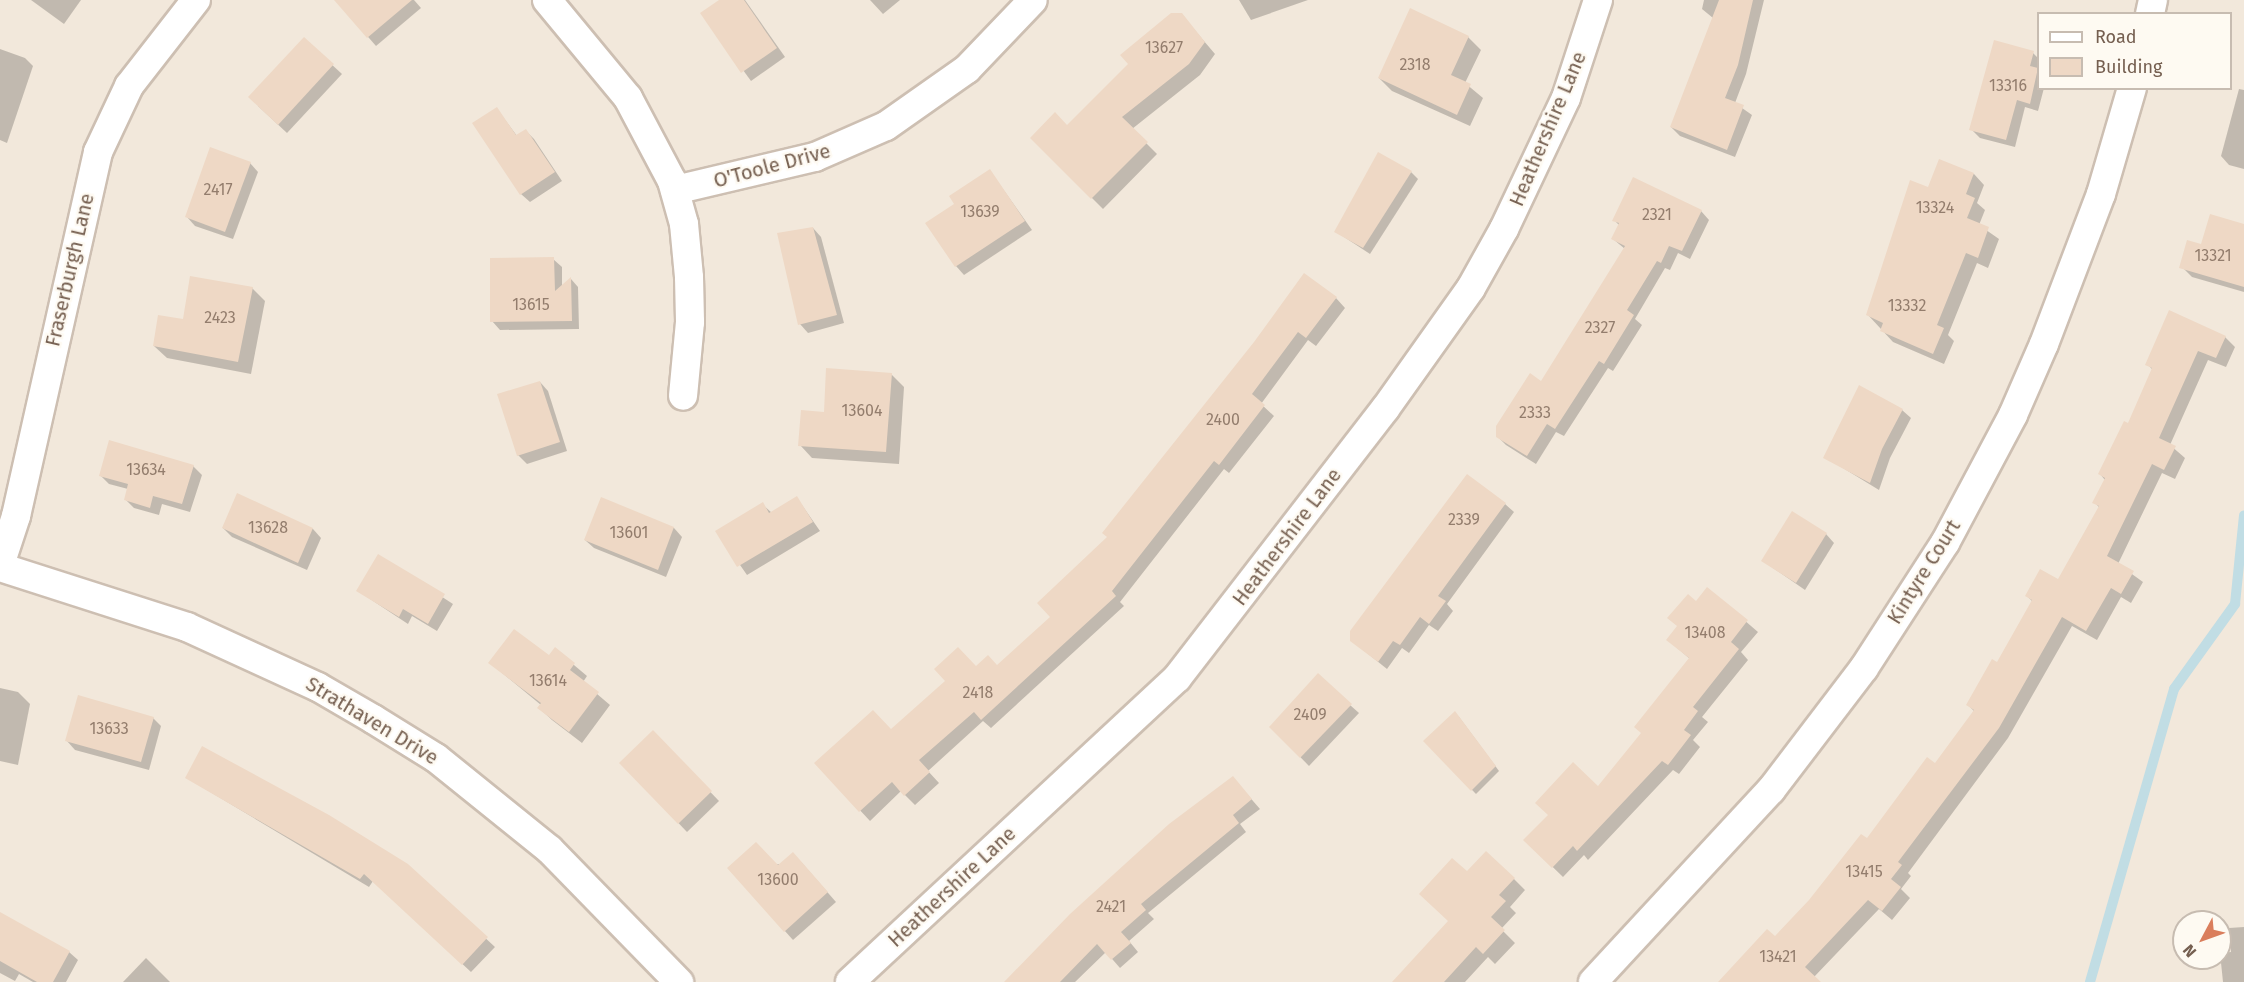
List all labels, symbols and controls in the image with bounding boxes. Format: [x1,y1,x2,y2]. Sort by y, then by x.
legend [2037,12,2232,90]
text: Road [2095,26,2137,48]
house number: 13627 [1145,38,1183,58]
street label: Heathershire Lane [1505,48,1591,210]
house number: 2318 [1399,55,1431,75]
text: Building [2095,56,2162,78]
house number: 13316 [1989,76,2027,96]
street label: O'Toole Drive [711,139,833,193]
house number: 2417 [203,180,233,200]
street label: Fraserburgh Lane [41,191,99,349]
house number: 13324 [1916,198,1954,218]
house number: 13639 [960,202,1000,222]
house number: 2321 [1642,205,1672,225]
house number: 13321 [2194,246,2232,266]
house number: 13615 [512,295,550,315]
house number: 13332 [1888,296,1926,316]
house number: 2423 [204,308,236,328]
house number: 2327 [1585,318,1615,338]
house number: 13604 [842,401,882,421]
house number: 2333 [1519,403,1551,423]
house number: 2400 [1206,410,1240,430]
house number: 13634 [126,460,166,480]
street label: Heathershire Lane [1228,464,1346,610]
house number: 2339 [1448,510,1480,530]
street label: Kintyre Court [1882,515,1966,629]
house number: 13628 [248,518,288,538]
house number: 13601 [610,523,648,543]
house number: 13408 [1684,623,1726,643]
house number: 13614 [529,671,567,691]
street label: Strathaven Drive [301,672,443,770]
house number: 2418 [963,683,993,703]
house number: 2409 [1293,705,1327,725]
house number: 13633 [89,719,129,739]
street label: Heathershire Lane [883,822,1021,952]
house number: 13415 [1845,862,1883,882]
house number: 13600 [757,870,799,890]
house number: 2421 [1096,897,1126,917]
north arrow [2172,910,2232,970]
text: N [2179,941,2200,961]
house number: 13421 [1759,947,1797,967]

